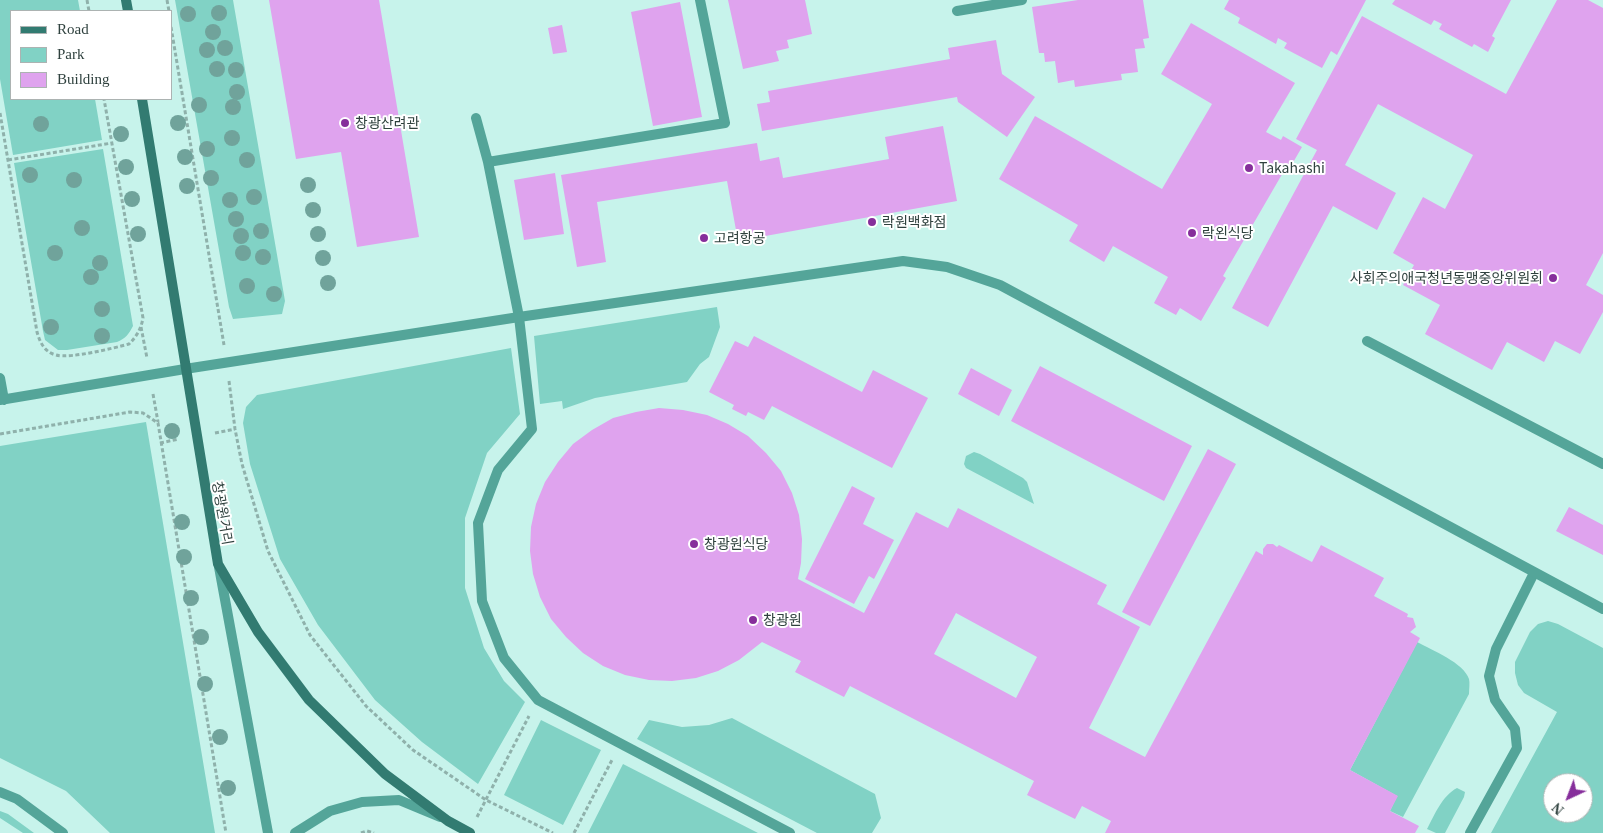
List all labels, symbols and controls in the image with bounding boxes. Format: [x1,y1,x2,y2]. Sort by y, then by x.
legend [10,10,172,100]
text: Road [57,21,89,37]
text: Park [57,46,85,62]
text: Building [57,71,110,87]
place label: 창광산려관 [355,115,419,131]
marker: 창광산려관 [339,117,351,129]
place label: Takahashi [1259,160,1325,176]
marker: Takahashi [1243,162,1255,174]
place label: 락원백화점 [882,214,946,230]
marker: 락원백화점 [866,216,878,228]
place label: 락왼식당 [1202,225,1254,241]
marker: 락왼식당 [1186,227,1198,239]
place label: 고려항공 [714,230,766,246]
marker: 고려항공 [698,232,710,244]
place label: 사회주의애국청년동맹중앙위원회 [1350,270,1543,286]
marker: 사회주의애국청년동맹중앙위원회 [1547,272,1559,284]
street label: 창광원거리 [209,480,237,546]
place label: 창광원식당 [704,536,768,552]
marker: 창광원식당 [688,538,700,550]
place label: 창광원 [763,612,802,628]
marker: 창광원 [747,614,759,626]
north arrow [1543,773,1593,823]
text: N [1549,800,1567,818]

